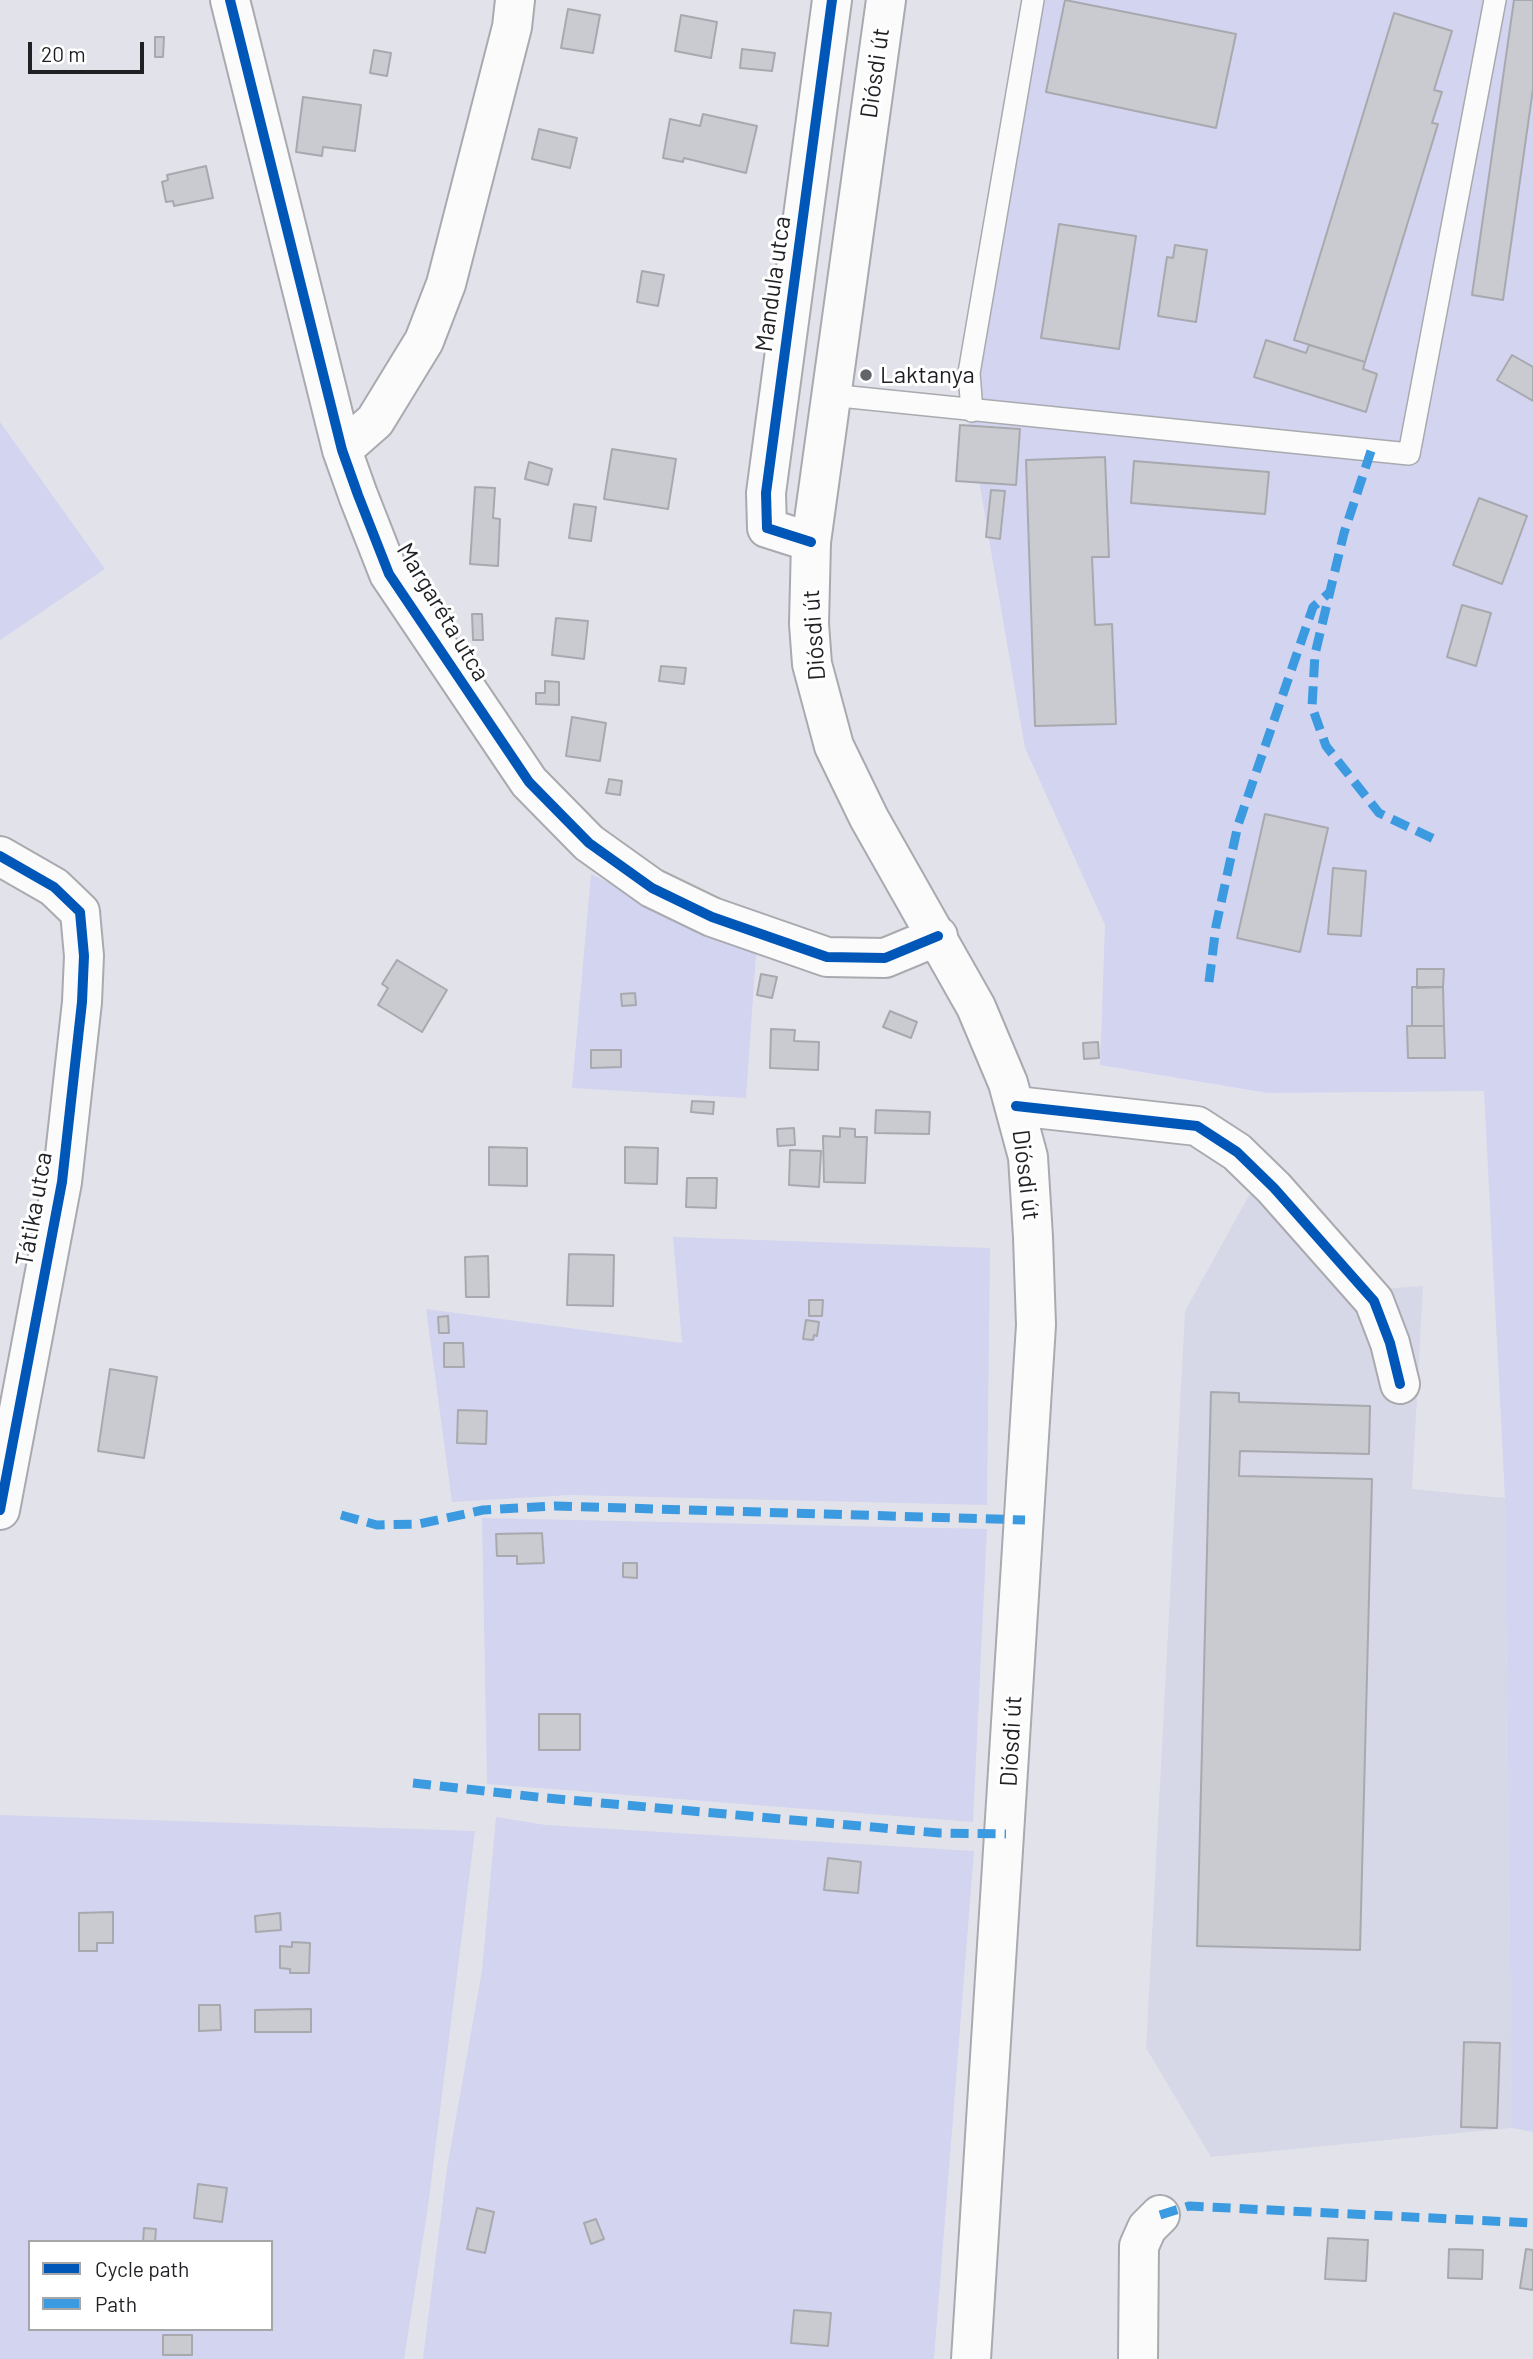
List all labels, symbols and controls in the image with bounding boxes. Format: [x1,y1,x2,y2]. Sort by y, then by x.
street label: Diósdi út [854,26,896,120]
scale bar [32,28,147,72]
text: 20 m [41,41,86,66]
street label: Mandula utca [749,214,797,354]
place label: Laktanya [880,361,975,389]
marker: Laktanya [858,367,874,383]
street label: Margaréta utca [390,538,496,686]
street label: Diósdi út [796,589,832,681]
street label: Diósdi út [1006,1128,1046,1222]
street label: Tátika utca [10,1150,58,1268]
street label: Diósdi út [994,1695,1028,1787]
legend [28,2240,273,2331]
text: Cycle path [95,2256,189,2281]
text: Path [95,2291,137,2316]

